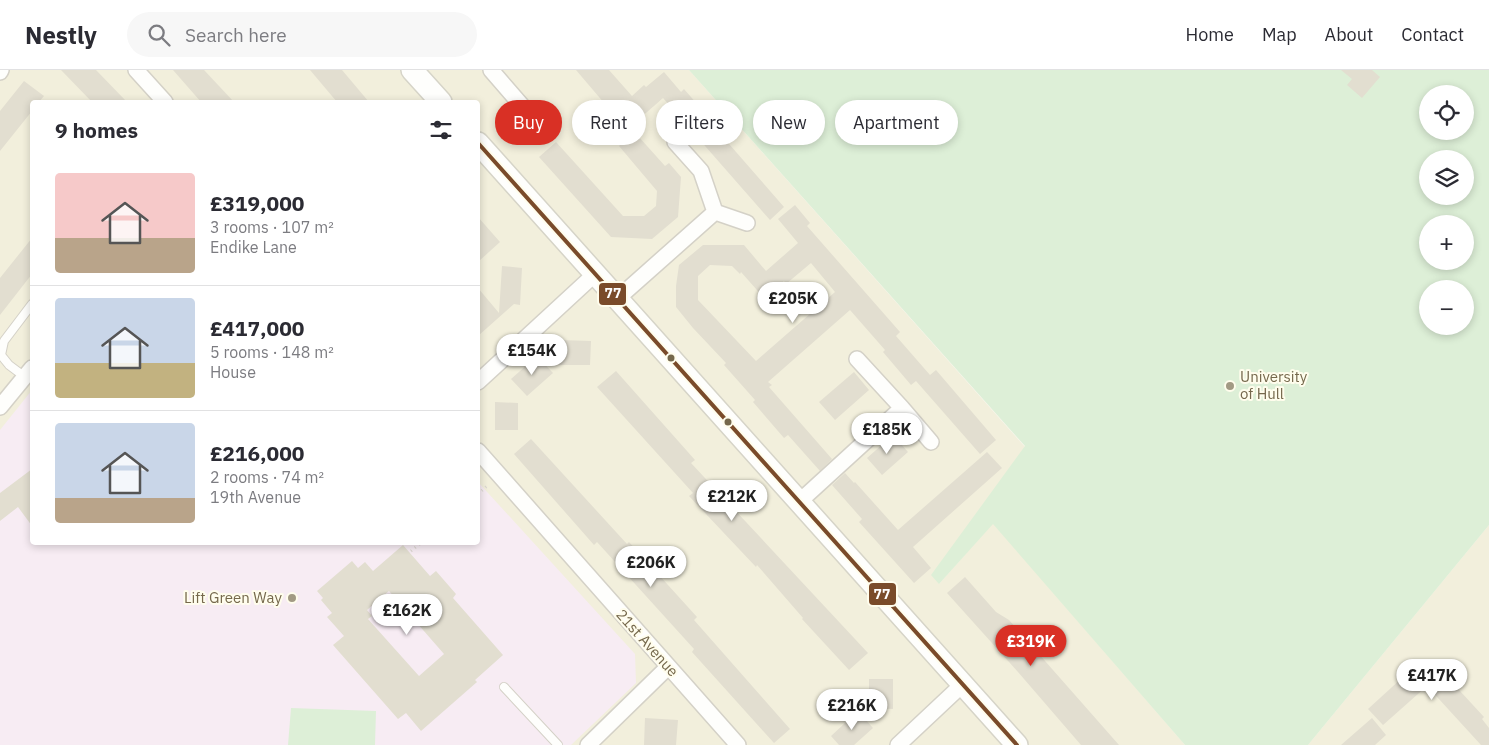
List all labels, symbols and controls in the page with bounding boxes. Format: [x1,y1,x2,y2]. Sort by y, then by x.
search box [127,12,477,57]
text: Nestly [25,19,97,51]
icon: search [145,21,173,49]
text: Search here [185,23,287,47]
text: Home [1186,23,1234,46]
text: Map [1262,23,1297,46]
text: About [1325,23,1373,46]
text: Contact [1401,23,1464,46]
map controls [1419,85,1474,335]
button: locate [1419,85,1474,140]
chip: Buy [495,100,562,145]
chip: Rent [572,100,646,145]
chip: Filters [656,100,743,145]
chip: New [753,100,825,145]
chip: Apartment [835,100,958,145]
text: 9 homes [55,116,138,144]
icon: filters [427,116,455,144]
button: layers [1419,150,1474,205]
text: £319,000 [210,189,304,217]
icon: home [95,193,155,253]
button: + [1419,215,1474,270]
text: 3 rooms · 107 m² [210,217,334,237]
text: Endike Lane [210,237,297,257]
button: − [1419,280,1474,335]
line badge: 77 [598,282,627,306]
pin: £205K [758,282,828,324]
text: 77 [605,284,621,302]
text: £205K [768,288,818,308]
text: £417,000 [210,314,304,342]
icon: home [95,318,155,378]
pin: £154K [497,334,567,376]
text: £154K [507,340,557,360]
text: 5 rooms · 148 m² [210,342,334,362]
unlabelled marker [666,353,676,363]
text: House [210,362,256,382]
place label: University of Hull [1240,367,1308,403]
marker: University of Hull [1224,380,1236,392]
pin: £185K [852,412,922,455]
unlabelled marker [723,417,733,427]
text: £185K [862,419,912,439]
text: £216,000 [210,439,304,467]
icon: home [95,443,155,503]
text: 2 rooms · 74 m² [210,467,324,487]
pin: £212K [697,480,767,522]
text: £212K [707,486,757,506]
text: 19th Avenue [210,487,301,507]
pin: £206K [616,546,686,588]
text: £206K [626,552,676,572]
line badge: 77 [868,582,897,606]
text: 77 [874,585,890,603]
place label: Lift Green Way [184,588,283,607]
marker: Lift Green Way [286,592,298,604]
pin: £162K [372,594,442,636]
text: £162K [382,600,432,620]
street label: 21st Avenue [612,605,683,680]
pin: £319K [996,624,1066,667]
text: £319K [1006,631,1056,651]
pin: £417K [1397,658,1467,701]
text: £417K [1407,665,1457,685]
pin: £216K [817,688,887,731]
text: £216K [827,695,877,715]

